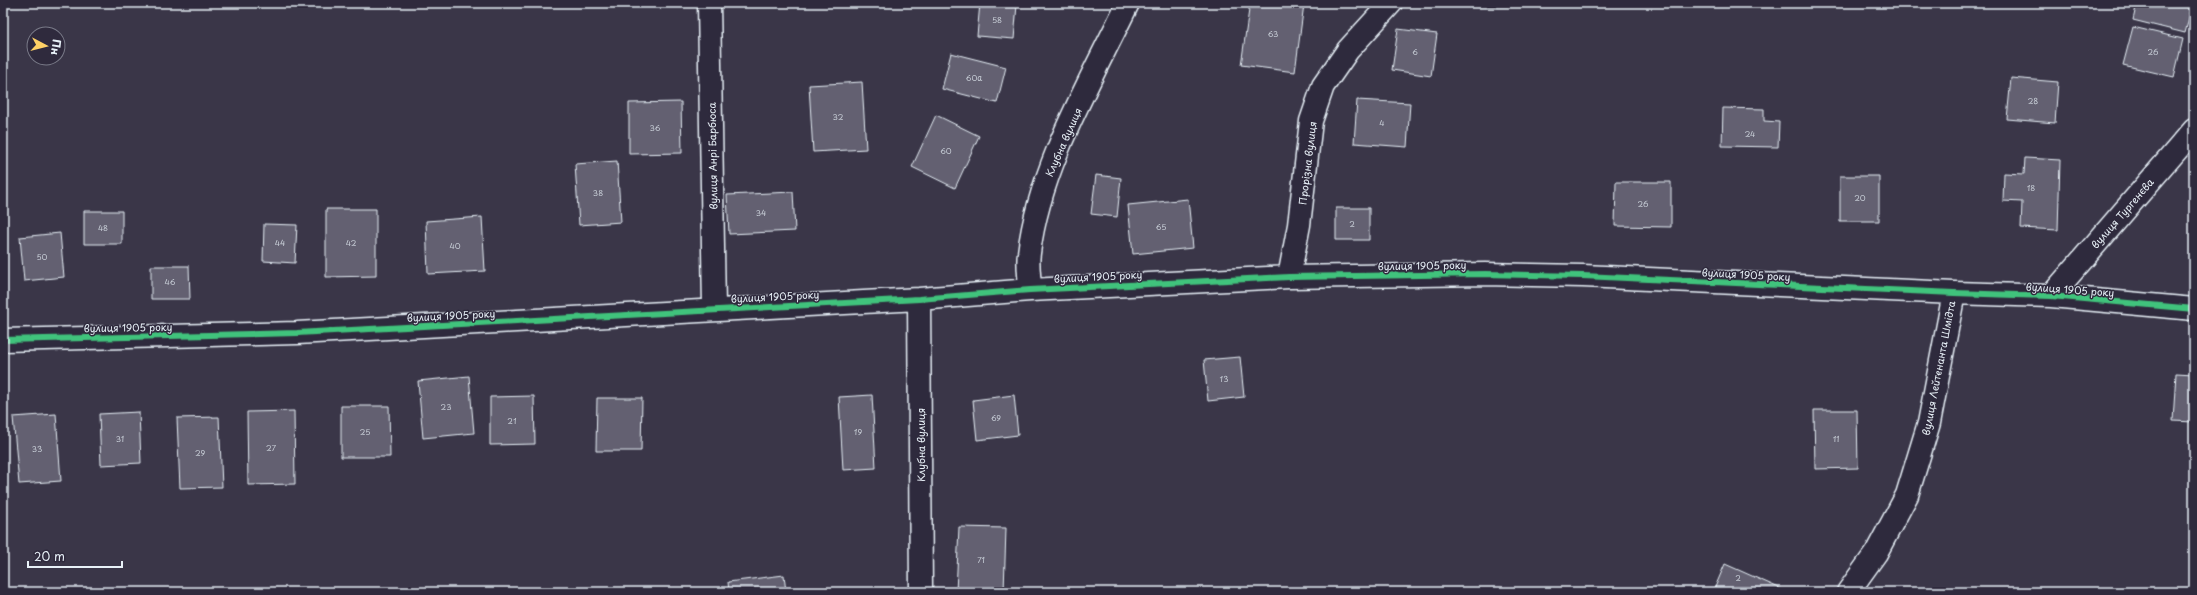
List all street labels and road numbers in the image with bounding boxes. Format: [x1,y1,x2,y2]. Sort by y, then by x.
street label: вулиця Анрі Барбюса [704,101,720,210]
street label: Клубна вулиця [1041,105,1085,179]
street label: Прорізна вулиця [1294,120,1320,206]
street label: вулиця Тургенєва [2087,174,2158,252]
street label: вулиця 1905 року [1378,257,1466,274]
street label: вулиця 1905 року [1701,264,1791,285]
street label: вулиця 1905 року [1053,266,1143,287]
street label: вулиця 1905 року [2025,278,2115,301]
street label: вулиця 1905 року [730,286,820,307]
street label: вулиця Лейтенанта Шмідта [1918,299,1959,436]
street label: вулиця 1905 року [406,305,496,326]
street label: вулиця 1905 року [84,319,172,336]
street label: Клубна вулиця [913,408,928,482]

